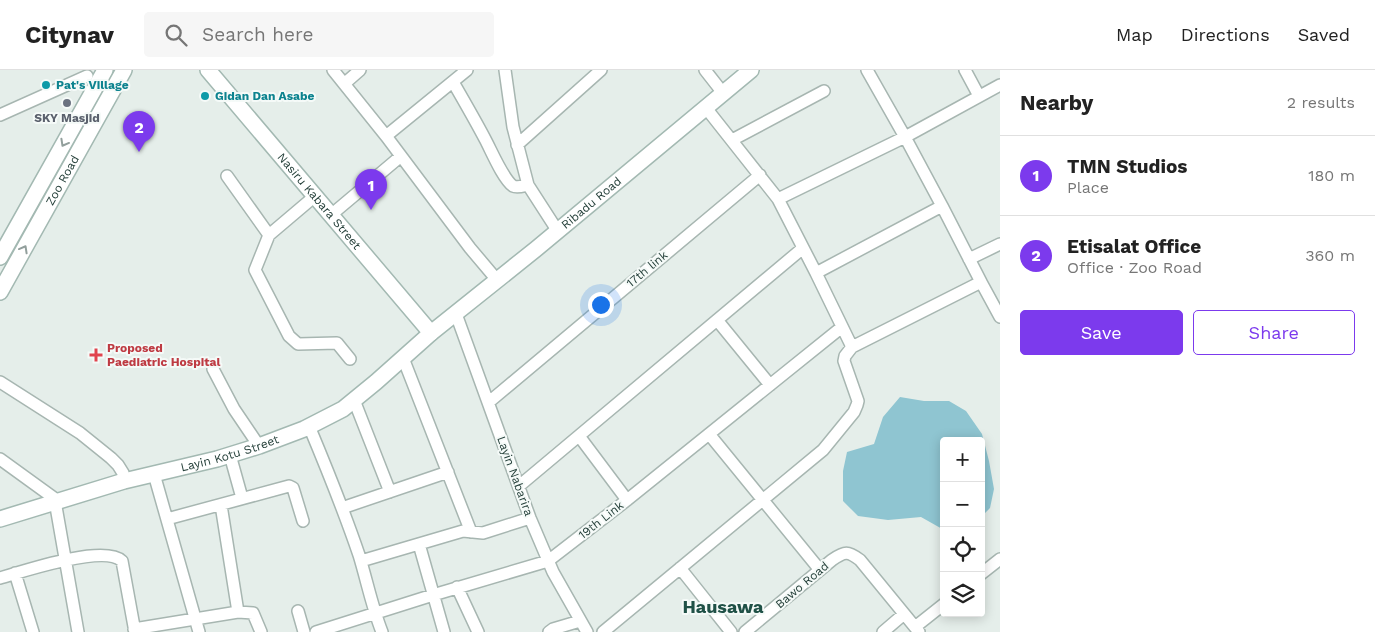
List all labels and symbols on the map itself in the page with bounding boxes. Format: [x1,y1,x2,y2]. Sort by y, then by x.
place label: Pat's Village [56,78,129,92]
marker: Pat's Village [40,79,52,91]
place label: Gidan Dan Asabe [215,89,315,103]
marker: Gidan Dan Asabe [199,90,211,102]
marker: SKY Masjid [61,97,73,109]
place label: SKY Masjid [34,111,100,125]
pin: 2 [123,111,155,152]
one-way arrow [60,138,70,147]
street label: Nasiru Kabara Street [274,150,364,252]
street label: Zoo Road [43,153,82,208]
pin: 1 [355,169,387,210]
street label: Ribadu Road [559,174,624,232]
one-way arrow [18,245,28,254]
street label: 17th link [624,248,670,290]
your location [588,292,614,318]
place label: Proposed Paediatric Hospital [107,341,220,369]
marker: Proposed Paediatric Hospital [89,348,103,362]
street label: Layin Kotu Street [179,432,281,474]
street label: Layin Nabarira [494,434,536,518]
street label: 19th Link [576,498,626,542]
street label: Bawo Road [773,559,831,611]
district label: Hausawa [682,596,764,617]

